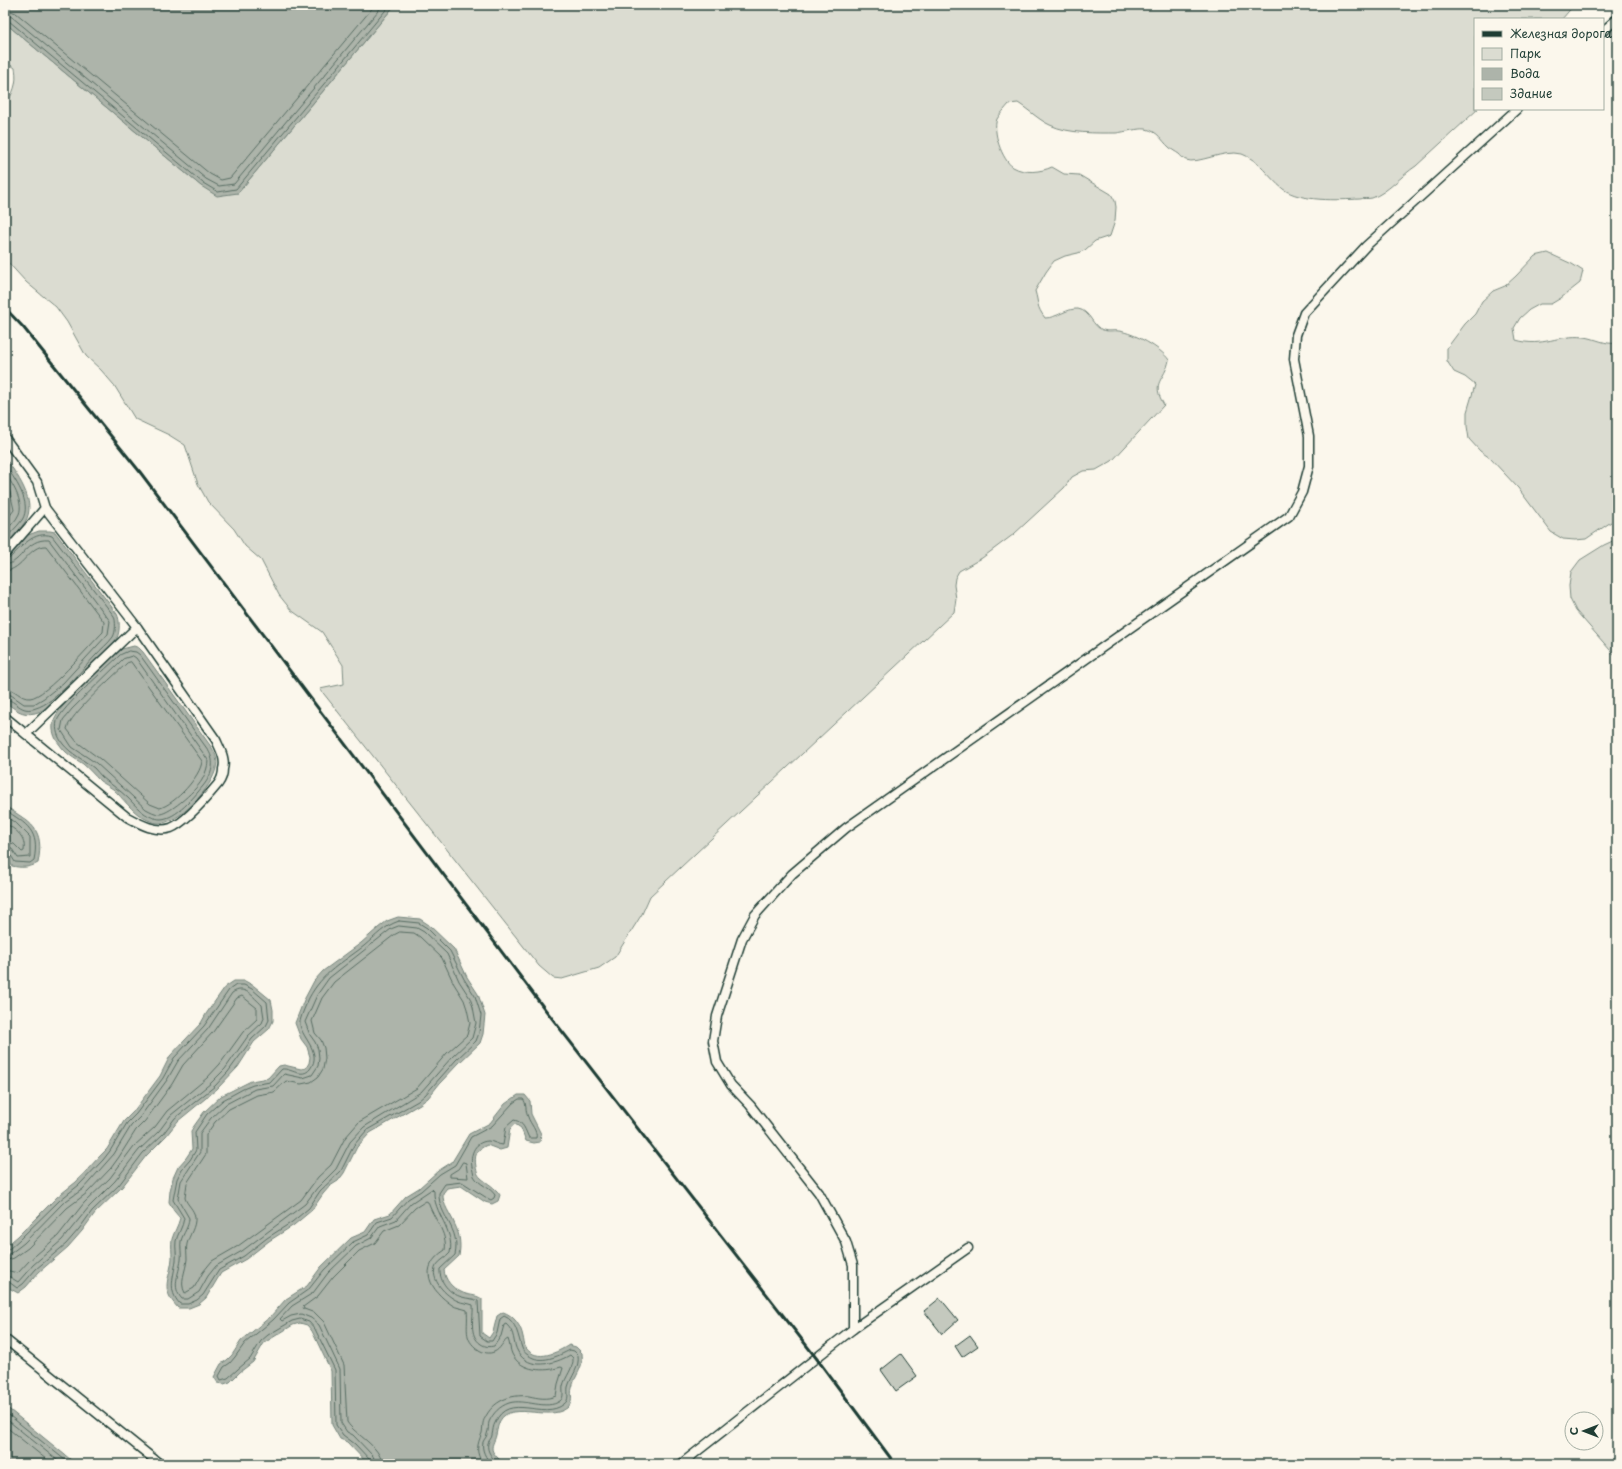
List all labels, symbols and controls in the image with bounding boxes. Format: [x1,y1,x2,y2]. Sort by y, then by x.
legend [1474,18,1604,110]
text: Железная дорога [1510,24,1613,42]
text: Парк [1510,44,1542,62]
text: Вода [1510,64,1540,82]
text: Здание [1510,84,1552,102]
north arrow [1564,1411,1604,1451]
text: С [1565,1427,1582,1435]

